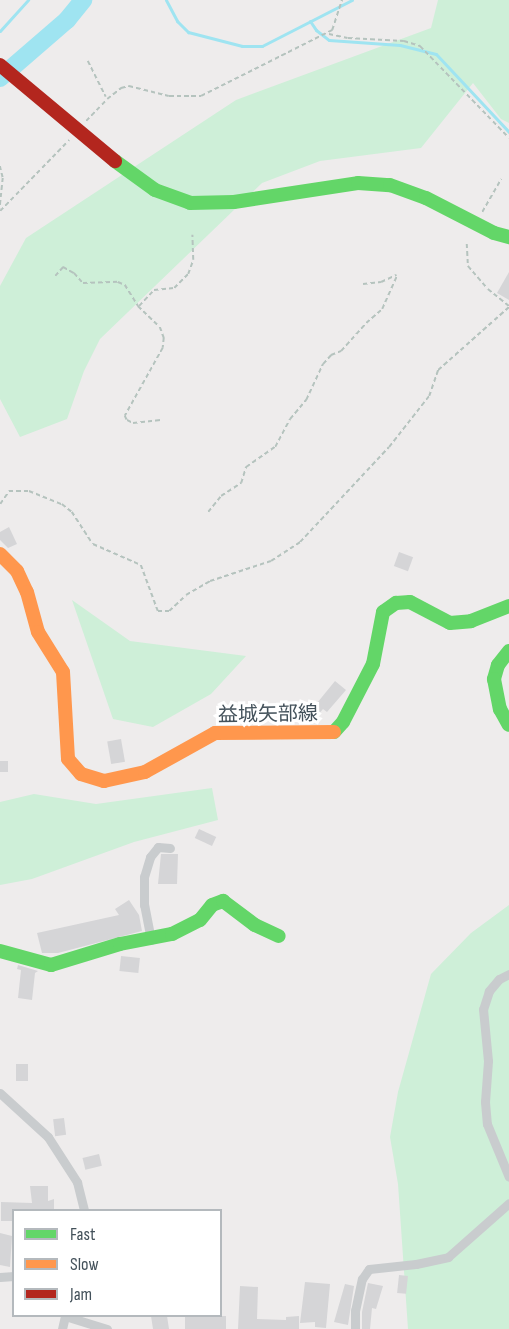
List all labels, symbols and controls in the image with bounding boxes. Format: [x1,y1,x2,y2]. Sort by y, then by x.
street label: 益城矢部線 [218,702,318,728]
legend [12,1209,222,1317]
text: Fast [70,1224,95,1245]
text: Slow [70,1254,99,1275]
text: Jam [70,1284,92,1305]

